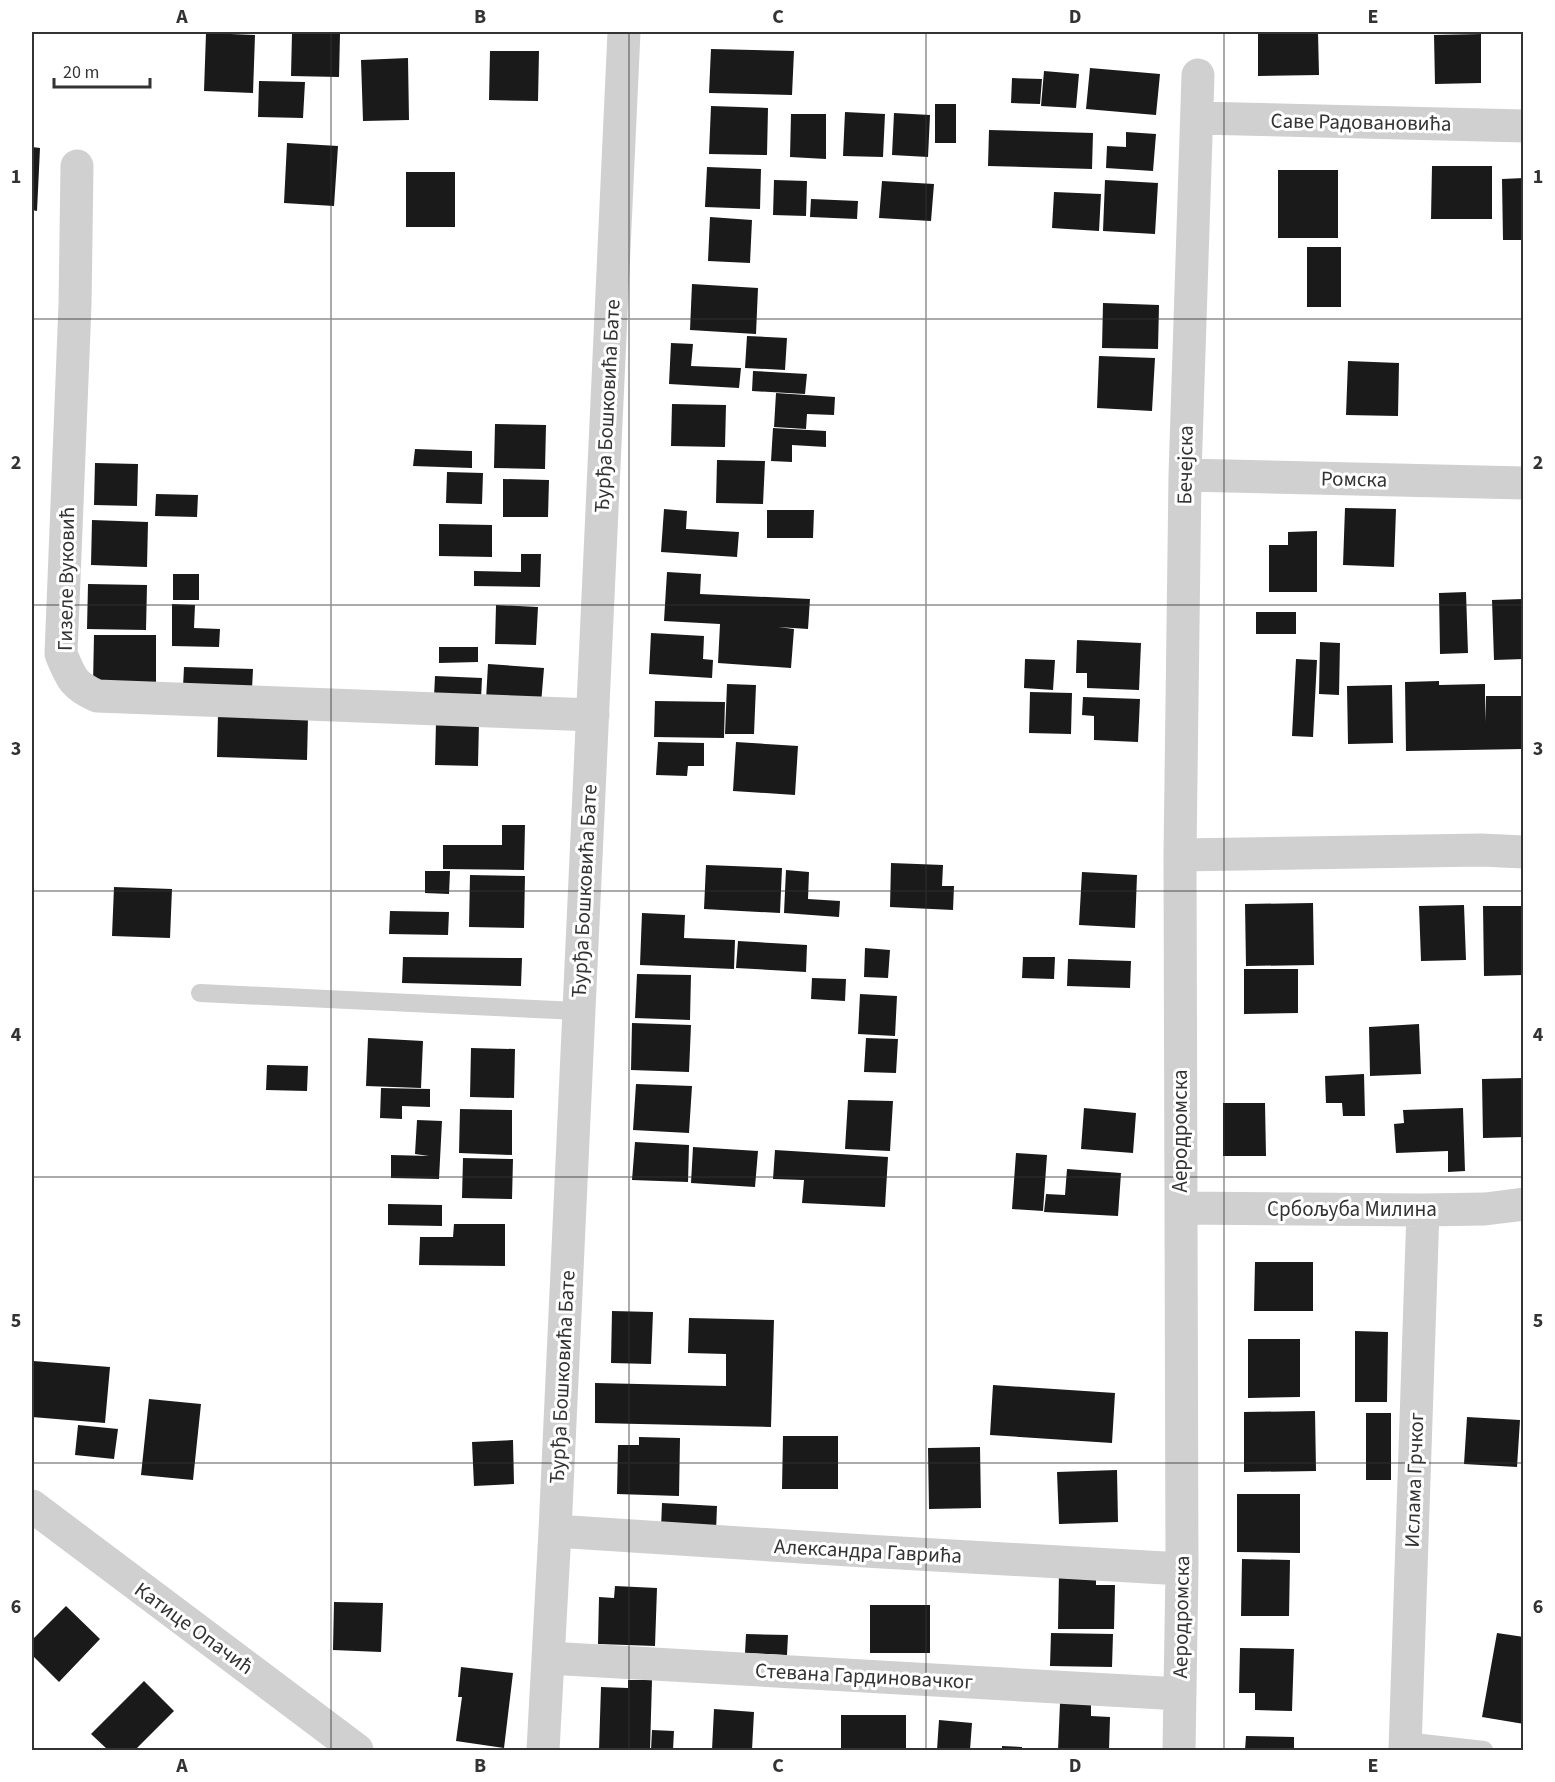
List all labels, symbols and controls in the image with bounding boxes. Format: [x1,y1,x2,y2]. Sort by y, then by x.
text: A [175,3,188,31]
text: B [474,3,486,31]
text: C [772,3,784,31]
text: D [1069,3,1081,31]
text: E [1368,3,1378,31]
scale bar [54,51,150,89]
text: 20 m [63,60,99,85]
street label: Саве Радовановића [1270,105,1452,139]
text: 1 [11,163,21,191]
text: 1 [1533,163,1543,191]
street label: Ђурђа Бошковића Бате [586,298,628,514]
street label: Бечејска [1169,425,1201,505]
text: 2 [11,449,21,477]
text: 2 [1533,449,1543,477]
street label: Ромска [1321,463,1387,495]
street label: Гизеле Вуковић [50,507,82,651]
text: 3 [11,735,21,763]
text: 3 [1533,735,1543,763]
street label: Ђурђа Бошковића Бате [563,783,605,999]
text: 4 [11,1021,22,1049]
text: 4 [1533,1021,1544,1049]
street label: Аеродромска [1165,1070,1195,1192]
street label: Србољуба Милина [1267,1194,1437,1224]
street label: Ђурђа Бошковића Бате [541,1269,583,1485]
text: 5 [11,1307,21,1335]
text: 5 [1533,1307,1543,1335]
street label: Ислама Грчког [1397,1412,1431,1548]
street label: Александра Гаврића [773,1531,963,1571]
street label: Аеродромска [1165,1555,1197,1679]
street label: Катице Опачић [128,1575,260,1681]
text: 6 [11,1593,21,1621]
text: 6 [1533,1593,1543,1621]
street label: Стевана Гардиновачког [754,1655,974,1697]
text: A [175,1752,188,1780]
text: B [474,1752,486,1780]
text: C [772,1752,784,1780]
text: D [1069,1752,1081,1780]
text: E [1368,1752,1378,1780]

